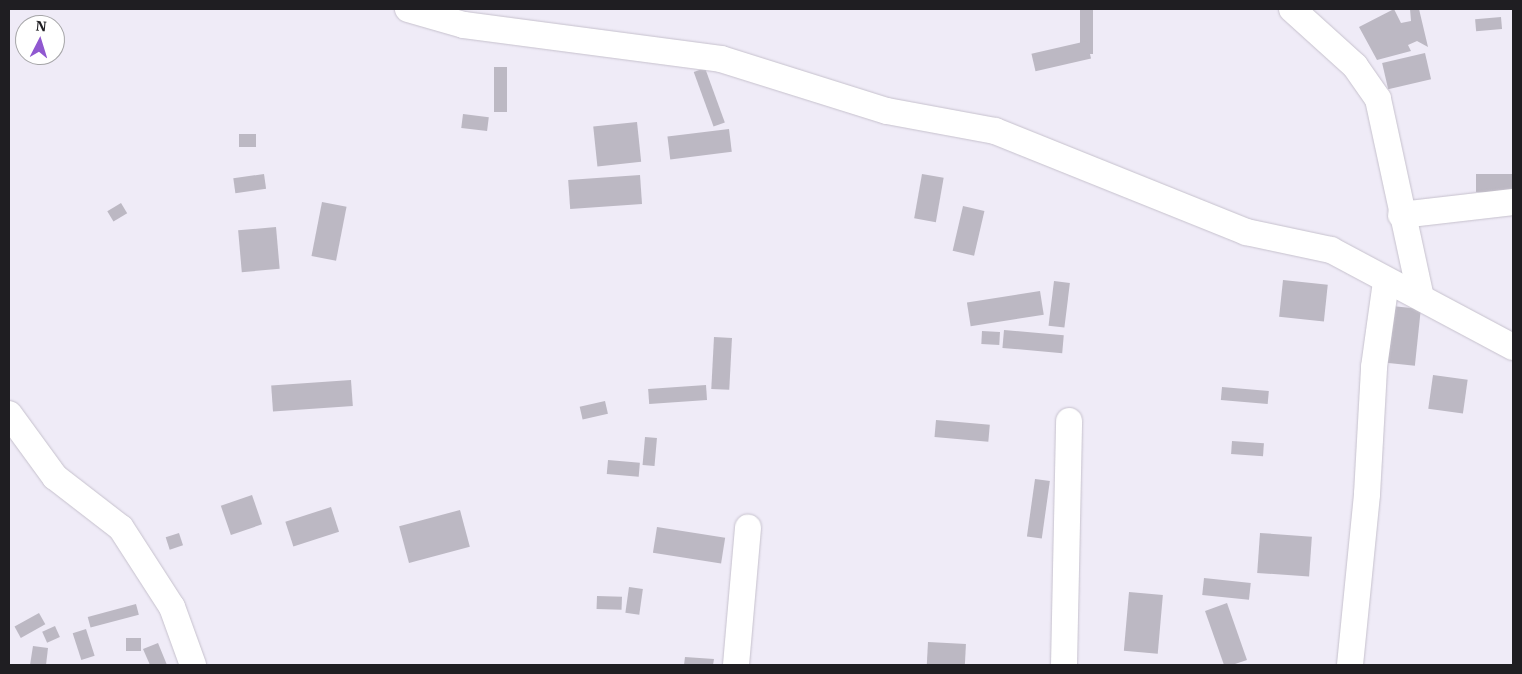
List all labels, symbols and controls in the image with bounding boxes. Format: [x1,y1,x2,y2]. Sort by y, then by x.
north arrow [15,15,65,65]
text: N [35,17,48,36]

